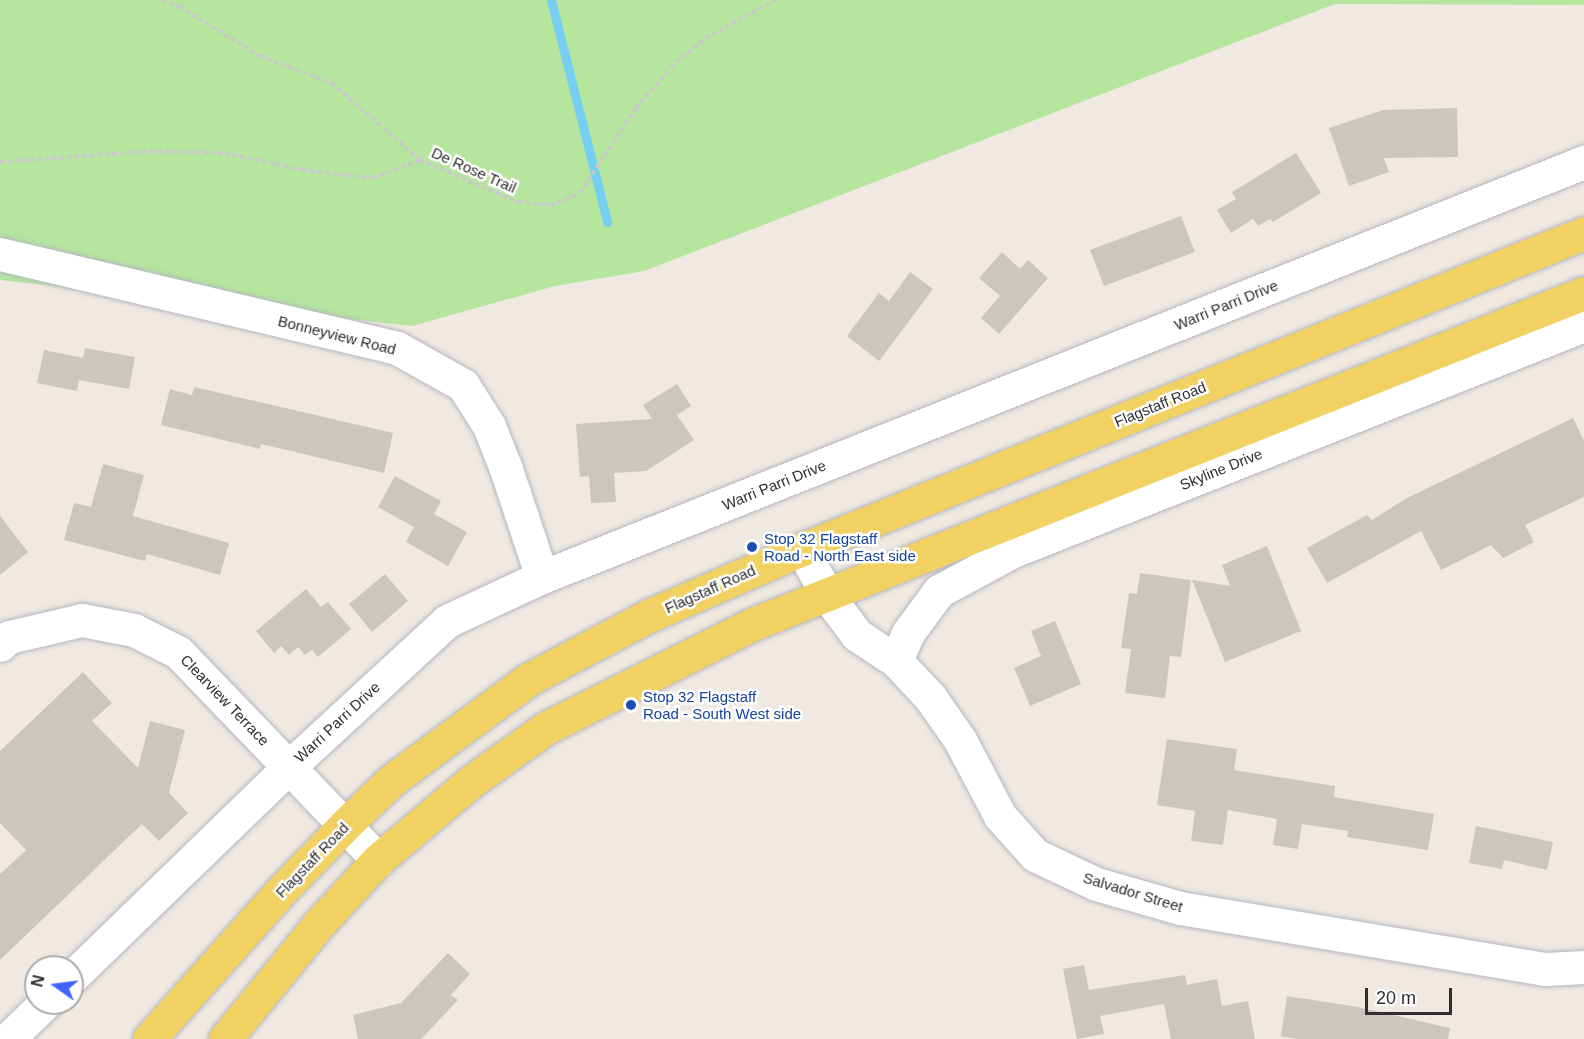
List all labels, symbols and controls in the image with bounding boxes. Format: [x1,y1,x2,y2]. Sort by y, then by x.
street label: De Rose Trail [429,143,519,197]
street label: Warri Parri Drive [1172,276,1280,334]
street label: Bonneyview Road [276,312,398,358]
street label: Flagstaff Road [1112,377,1208,431]
street label: Skyline Drive [1177,444,1265,494]
street label: Warri Parri Drive [720,456,828,514]
place label: Stop 32 Flagstaff Road - North East side [764,529,916,564]
marker: Stop 32 Flagstaff Road - North East side [745,540,759,554]
street label: Flagstaff Road [662,561,758,617]
street label: Clearview Terrace [177,651,273,749]
street label: Warri Parri Drive [291,678,383,766]
place label: Stop 32 Flagstaff Road - South West side [643,687,801,722]
marker: Stop 32 Flagstaff Road - South West side [624,698,638,712]
street label: Flagstaff Road [272,819,352,901]
street label: Salvador Street [1081,868,1185,916]
north arrow [24,955,84,1015]
text: N [28,973,48,989]
scale bar [1368,976,1455,1014]
text: 20 m [1376,988,1416,1008]

